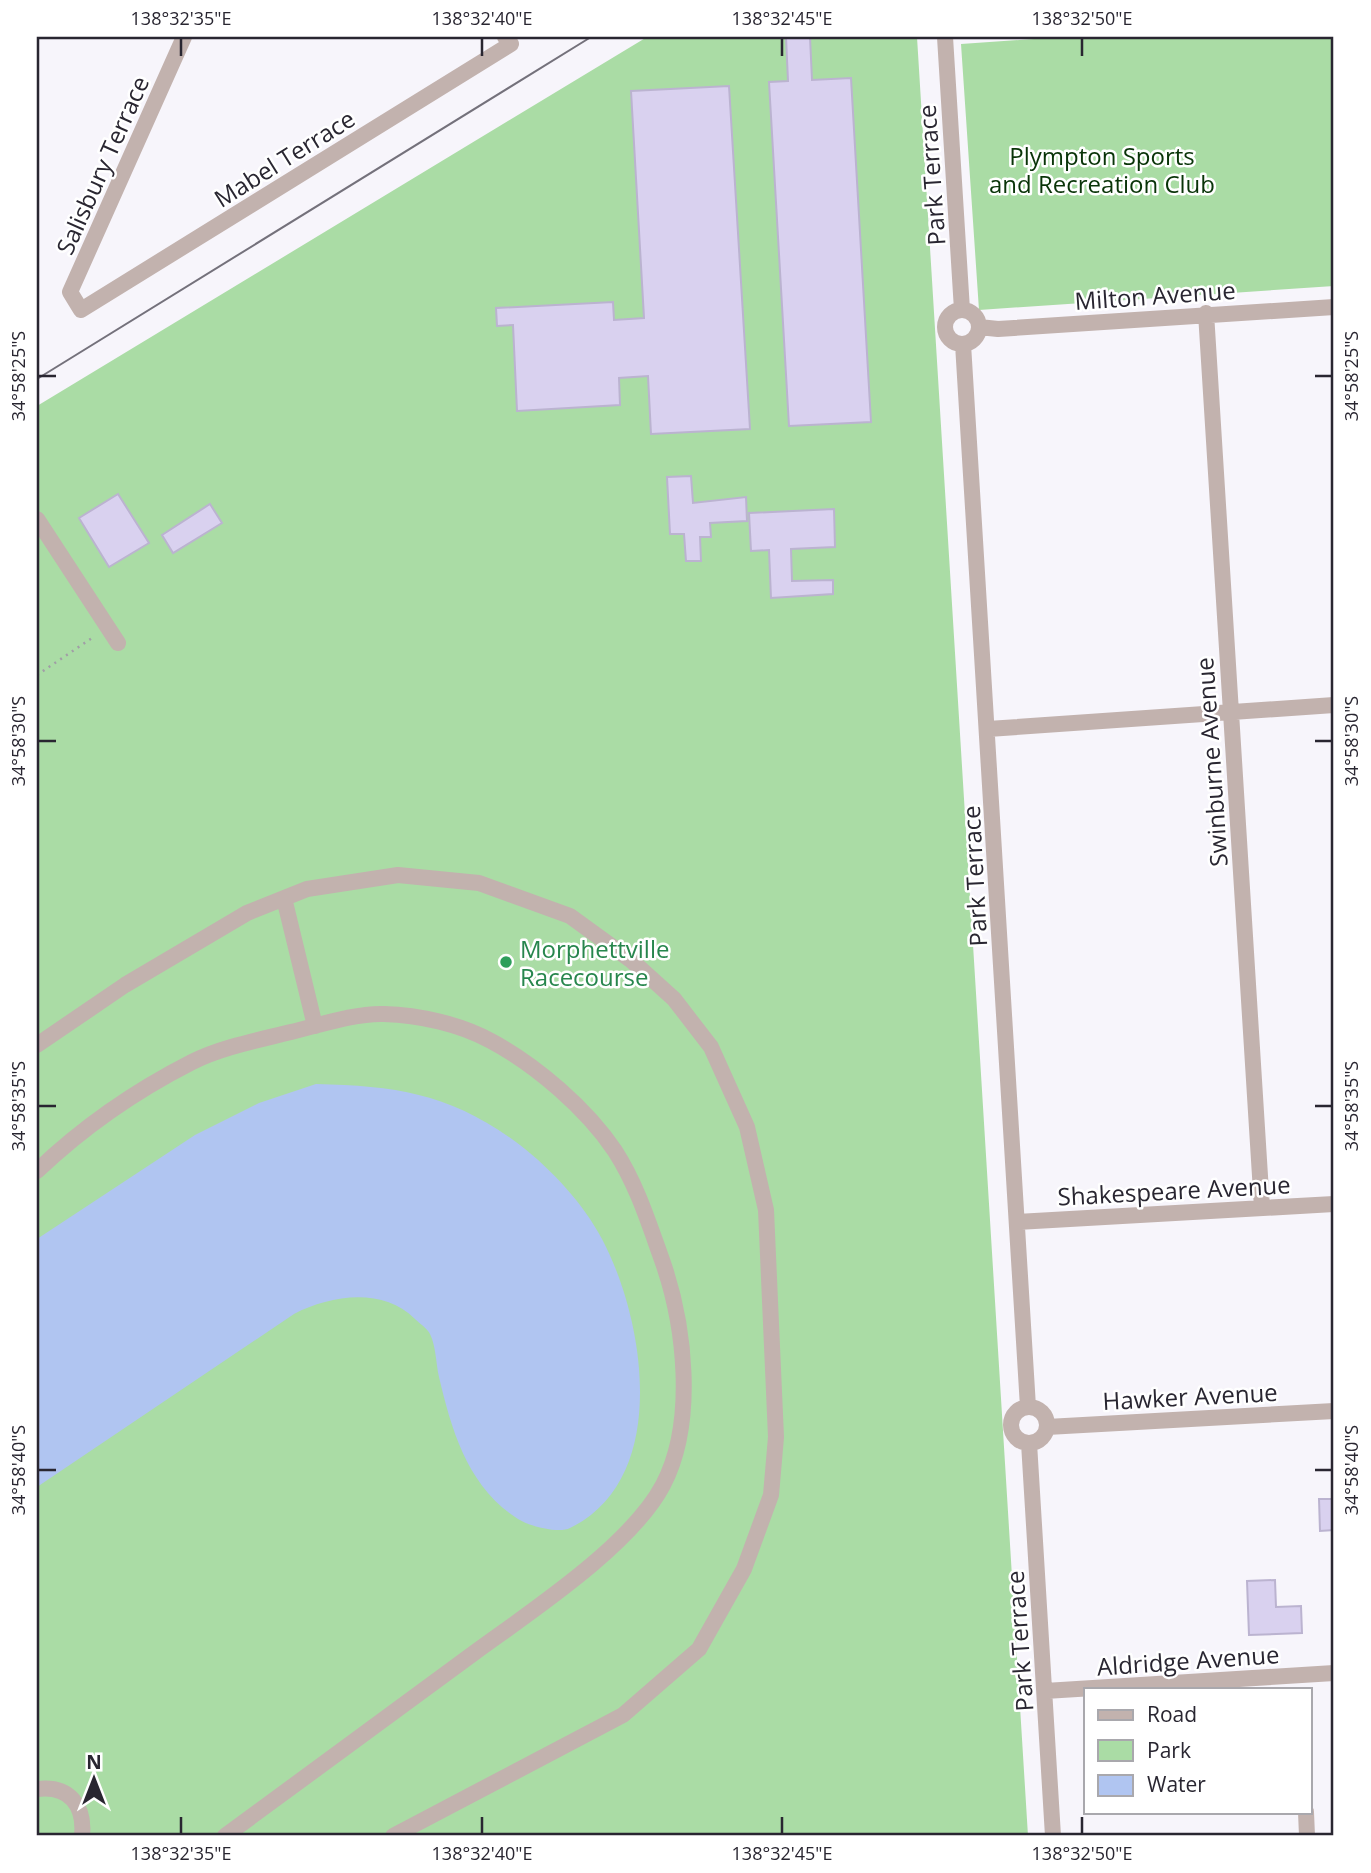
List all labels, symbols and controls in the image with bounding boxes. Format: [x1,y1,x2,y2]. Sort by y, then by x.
text: 138°32'35"E [131,6,231,30]
text: 138°32'40"E [432,6,532,30]
text: 138°32'45"E [732,6,832,30]
text: 138°32'50"E [1032,6,1132,30]
street label: Salisbury Terrace [48,71,156,259]
street label: Mabel Terrace [207,102,361,214]
street label: Park Terrace [910,103,952,247]
park label: Plympton Sports and Recreation Club [989,139,1215,200]
street label: Milton Avenue [1073,273,1237,317]
text: 34°58'25"S [6,331,30,421]
text: 34°58'25"S [1339,331,1363,421]
street label: Swinburne Avenue [1187,656,1235,868]
text: 34°58'30"S [6,696,30,786]
text: 34°58'30"S [1339,696,1363,786]
street label: Park Terrace [954,805,994,947]
place label: Morphettville Racecourse [520,932,669,993]
marker: Morphettville Racecourse [498,954,514,970]
text: 34°58'35"S [6,1061,30,1151]
text: 34°58'35"S [1339,1061,1363,1151]
street label: Shakespeare Avenue [1057,1167,1291,1213]
street label: Hawker Avenue [1102,1375,1278,1417]
text: 34°58'40"S [6,1425,30,1515]
text: 34°58'40"S [1339,1425,1363,1515]
street label: Park Terrace [998,1569,1040,1713]
street label: Aldridge Avenue [1096,1637,1280,1683]
legend [1084,1688,1312,1814]
text: Road [1147,1700,1197,1728]
text: Park [1147,1736,1191,1764]
north arrow [60,1744,130,1814]
text: N [86,1749,102,1775]
text: Water [1147,1770,1206,1798]
text: 138°32'35"E [131,1841,231,1865]
text: 138°32'40"E [432,1841,532,1865]
text: 138°32'45"E [732,1841,832,1865]
text: 138°32'50"E [1032,1841,1132,1865]

